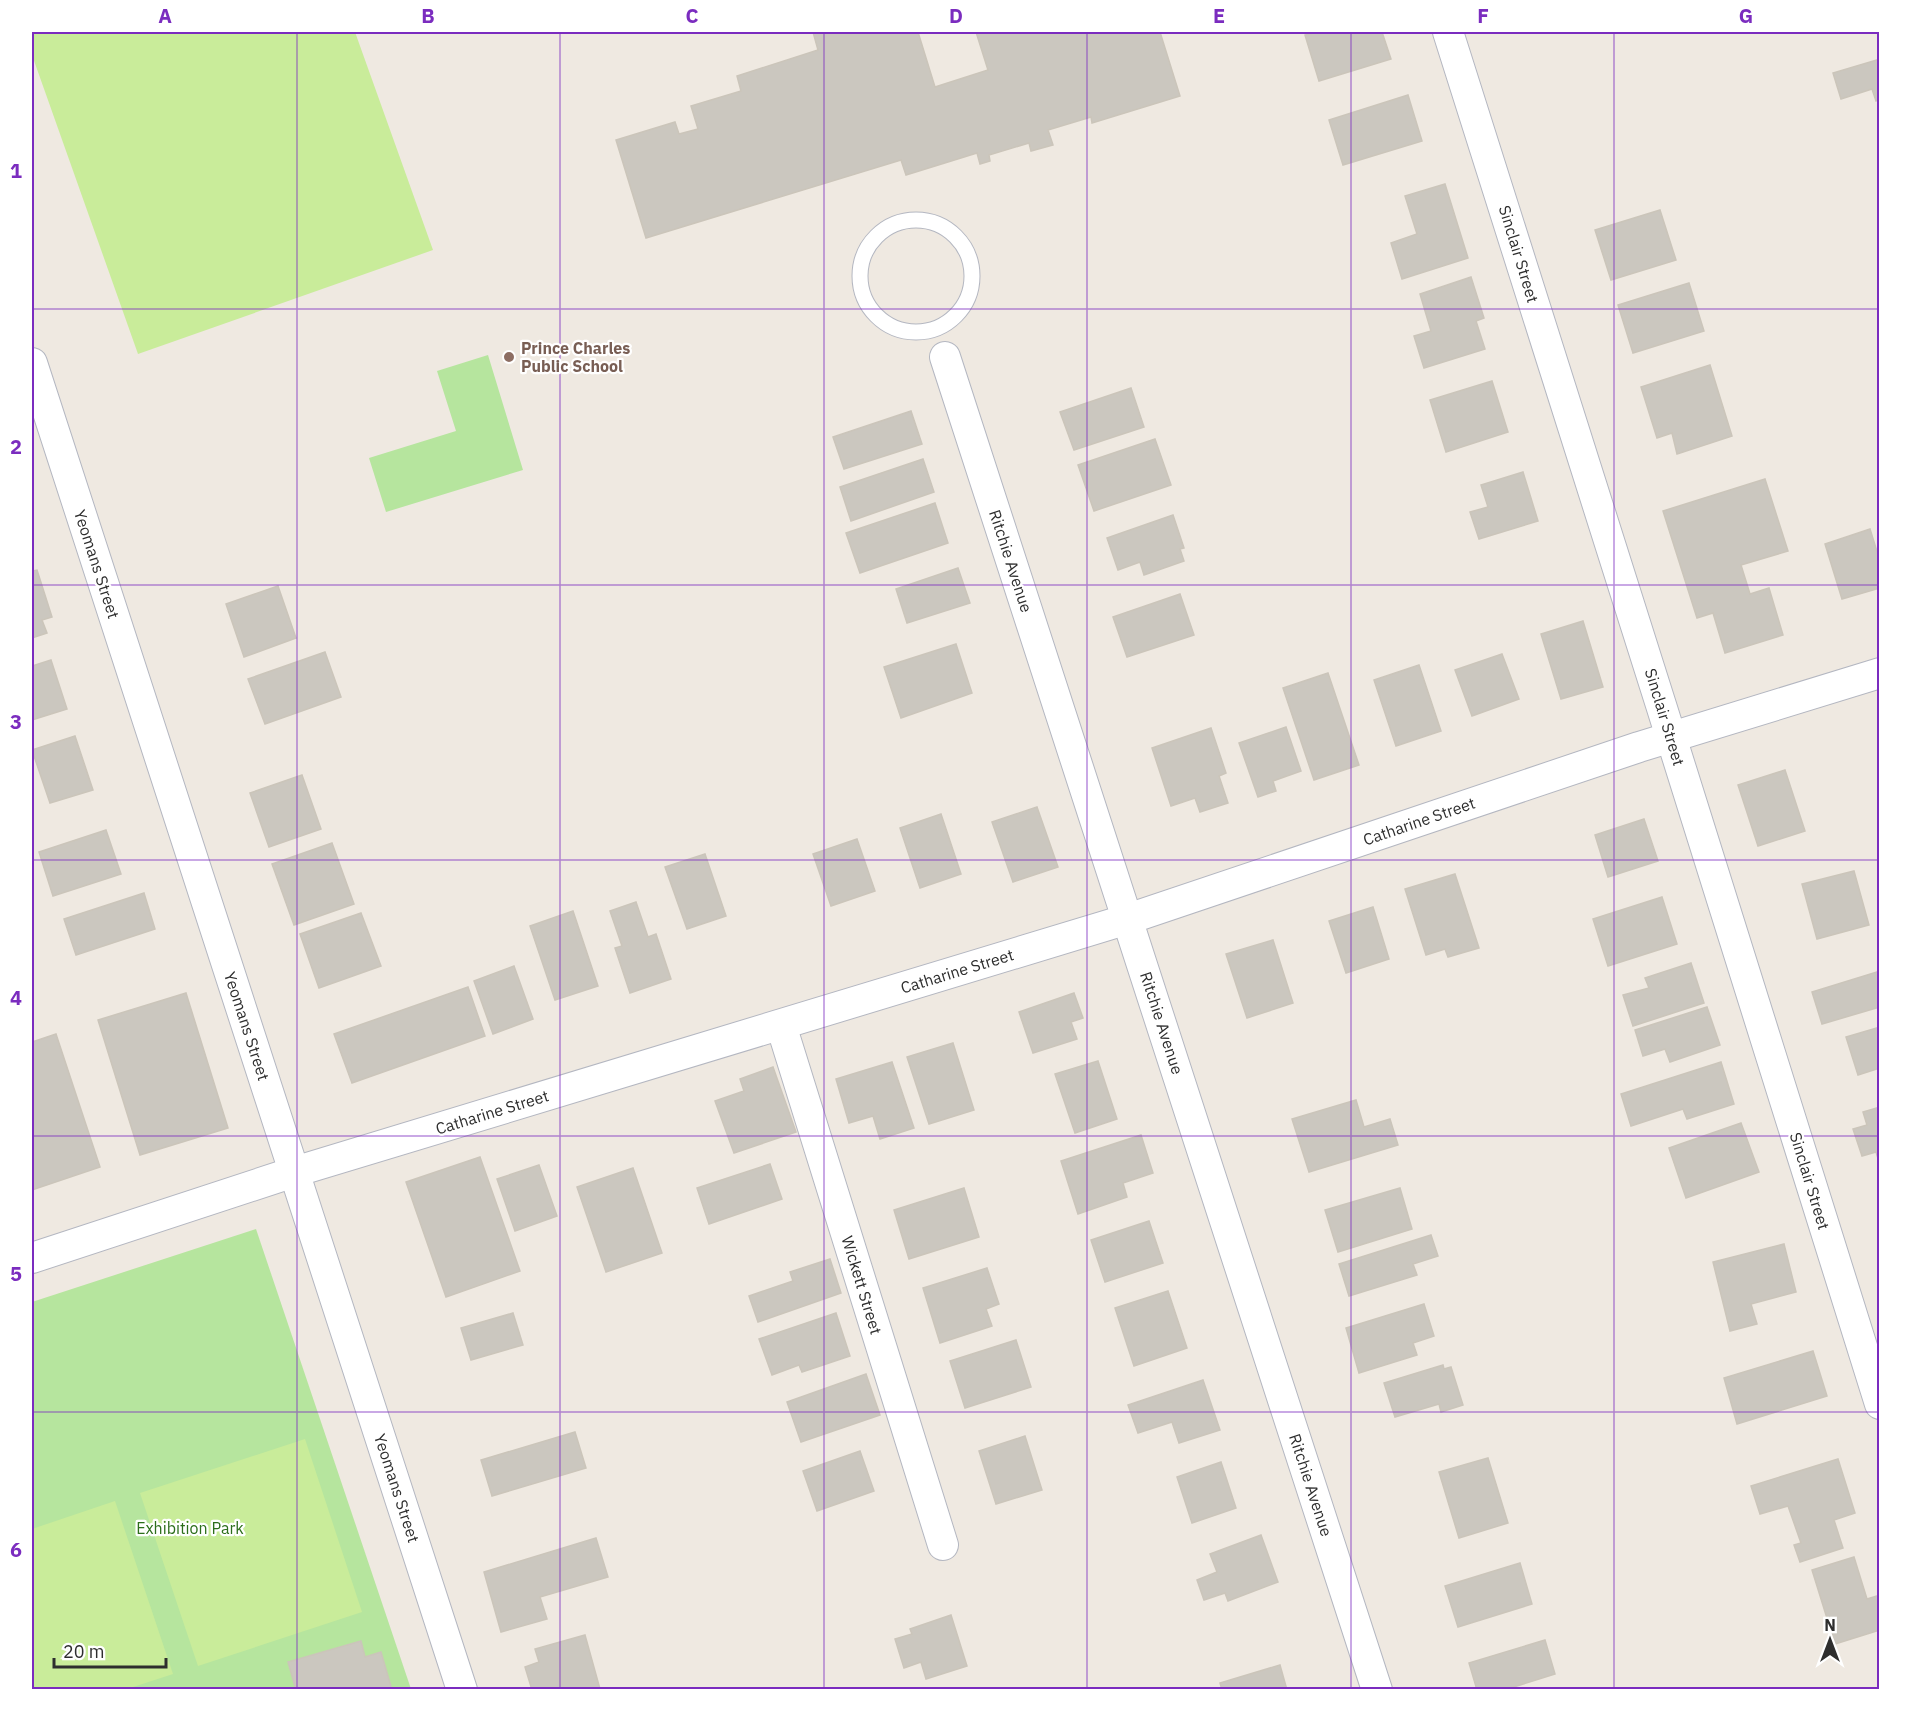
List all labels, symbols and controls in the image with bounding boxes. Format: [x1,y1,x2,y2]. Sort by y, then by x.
text: A [158,2,172,29]
text: B [421,2,435,29]
text: C [685,2,699,29]
text: D [949,2,963,29]
text: E [1213,2,1225,29]
text: F [1477,2,1489,29]
text: G [1739,2,1753,29]
text: 1 [10,157,22,184]
street label: Sinclair Street [1495,203,1543,305]
place label: Prince Charles Public School [521,338,630,376]
marker: Prince Charles Public School [502,350,516,364]
text: 2 [10,433,22,460]
street label: Yeomans Street [70,507,124,621]
street label: Ritchie Avenue [985,507,1037,615]
street label: Sinclair Street [1641,666,1689,768]
text: 3 [10,708,22,735]
street label: Catharine Street [1360,792,1478,850]
street label: Catharine Street [898,944,1016,998]
street label: Yeomans Street [220,969,274,1083]
street label: Ritchie Avenue [1136,969,1188,1077]
text: 4 [10,984,22,1011]
street label: Catharine Street [433,1085,551,1139]
street label: Sinclair Street [1786,1130,1834,1232]
street label: Wickett Street [838,1233,886,1337]
text: 5 [10,1260,22,1287]
street label: Yeomans Street [370,1431,424,1545]
street label: Ritchie Avenue [1285,1431,1337,1539]
park label: Exhibition Park [136,1518,244,1538]
text: 6 [10,1536,22,1563]
north arrow [1800,1610,1860,1670]
text: N [1824,1615,1836,1635]
scale bar [54,1631,166,1669]
text: 20 m [63,1640,105,1663]

